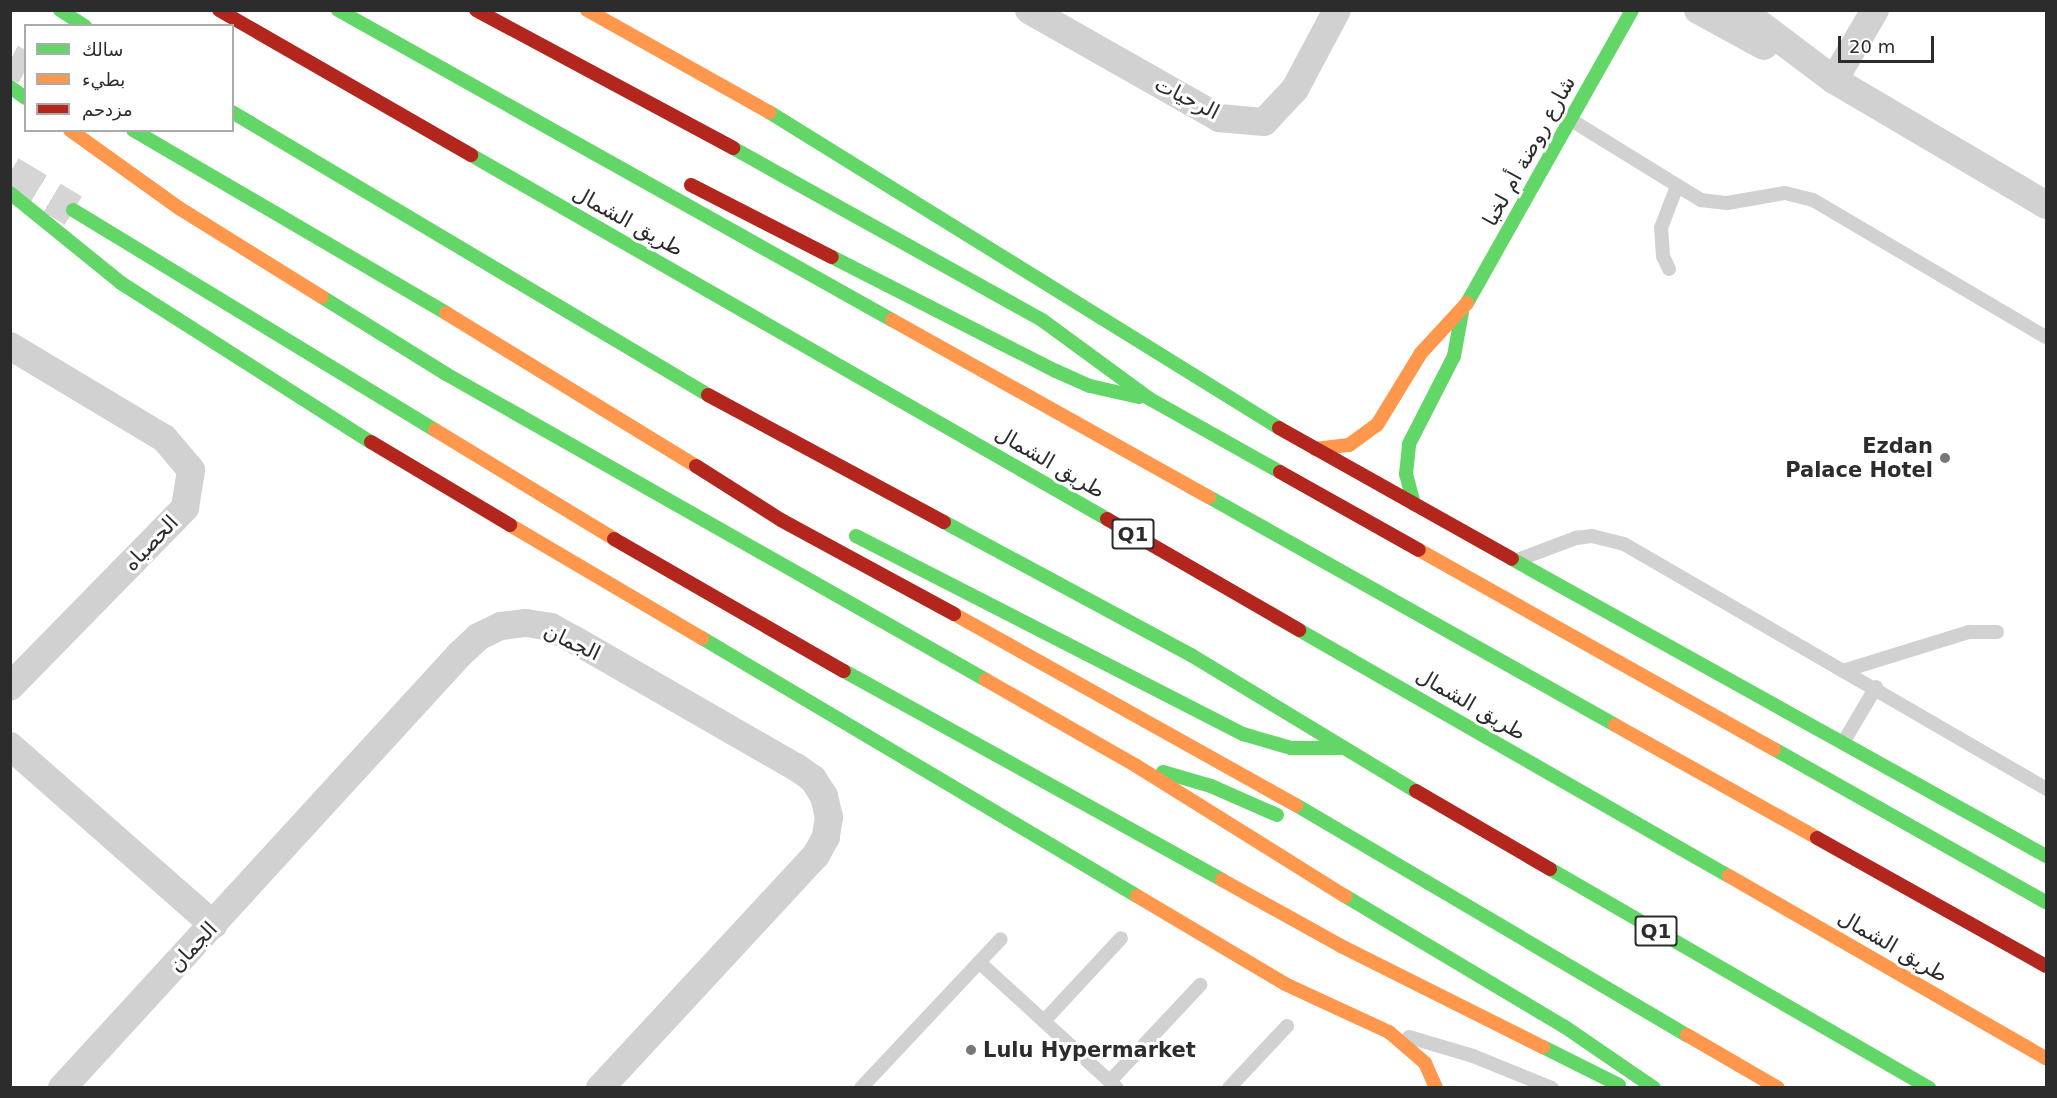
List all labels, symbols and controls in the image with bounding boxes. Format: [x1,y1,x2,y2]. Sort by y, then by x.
legend [24,24,234,132]
scale bar [1841,24,1937,62]
text: 20 m [1849,36,1895,57]
text: سالك [82,39,123,60]
text: بطيء [82,69,125,90]
street label: الرحيات [1150,71,1224,125]
street label: شارع روضة أم لخبا [1477,72,1581,230]
text: مزدحم [82,99,133,120]
street label: طريق الشمال [568,180,688,262]
street label: طريق الشمال [990,420,1110,504]
place label: Ezdan Palace Hotel [1785,433,1933,483]
marker: Ezdan Palace Hotel [1938,451,1952,465]
street label: الحصباه [118,510,184,576]
road number: Q1 [1110,517,1156,551]
street label: الجمان [540,618,604,666]
street label: طريق الشمال [1411,662,1531,746]
street label: طريق الشمال [1833,904,1953,988]
road number: Q1 [1634,914,1678,948]
street label: الجمان [163,917,223,977]
place label: Lulu Hypermarket [983,1037,1196,1063]
marker: Lulu Hypermarket [964,1043,978,1057]

